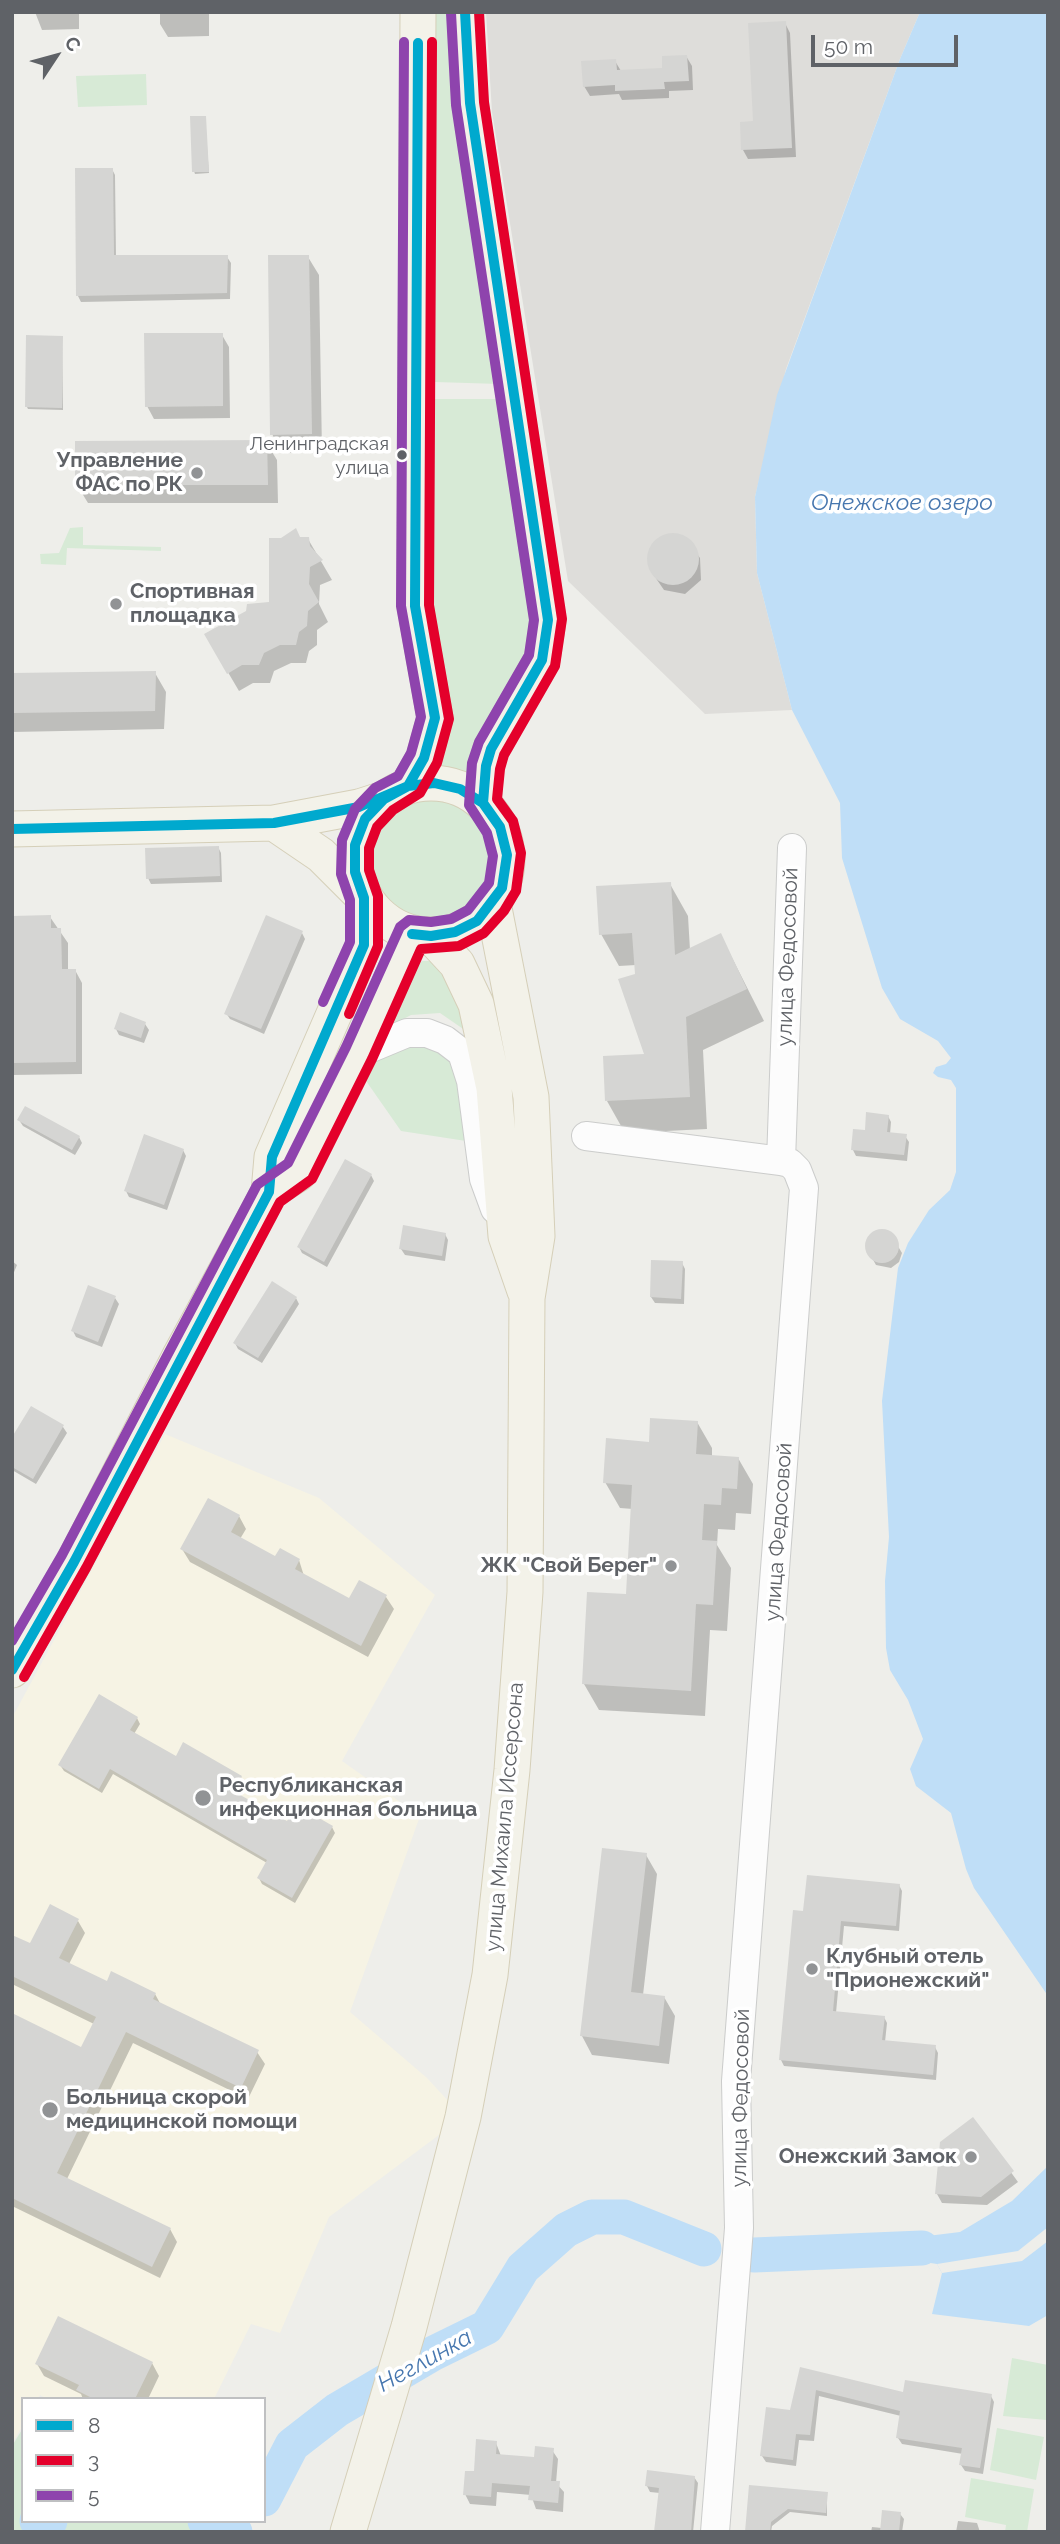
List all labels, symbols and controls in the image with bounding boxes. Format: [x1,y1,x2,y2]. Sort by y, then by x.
north arrow [21,21,91,91]
scale bar [815,21,962,65]
text: С [60,32,86,55]
text: 50 m [824,34,873,59]
place label: Ленинградская улица [249,433,389,477]
place label: Управление ФАС по РК [57,448,183,498]
marker: Ленинградская улица [395,448,409,462]
marker: Управление ФАС по РК [189,465,205,481]
water label: Онежское озеро [811,489,993,517]
place label: Спортивная площадка [130,579,255,629]
marker: Спортивная площадка [108,596,124,612]
street label: улица Федосовой [772,867,804,1047]
street label: улица Федосовой [760,1442,798,1622]
place label: ЖК "Свой Берег" [480,1553,657,1579]
marker: ЖК "Свой Берег" [663,1558,679,1574]
street label: улица Михаила Иссерсона [481,1681,529,1953]
place label: Республиканская инфекционная больница [219,1773,477,1823]
marker: Республиканская инфекционная больница [193,1788,213,1808]
place label: Клубный отель "Прионежский" [826,1944,989,1994]
marker: Клубный отель "Прионежский" [804,1961,820,1977]
street label: улица Федосовой [727,2008,755,2188]
place label: Больница скорой медицинской помощи [66,2085,297,2135]
marker: Больница скорой медицинской помощи [40,2100,60,2120]
place label: Онежский Замок [779,2144,957,2170]
marker: Онежский Замок [963,2149,979,2165]
water label: Неглинка [373,2324,477,2398]
legend [21,2397,266,2523]
text: 8 [88,2413,100,2438]
text: 3 [88,2448,99,2473]
text: 5 [88,2483,99,2508]

